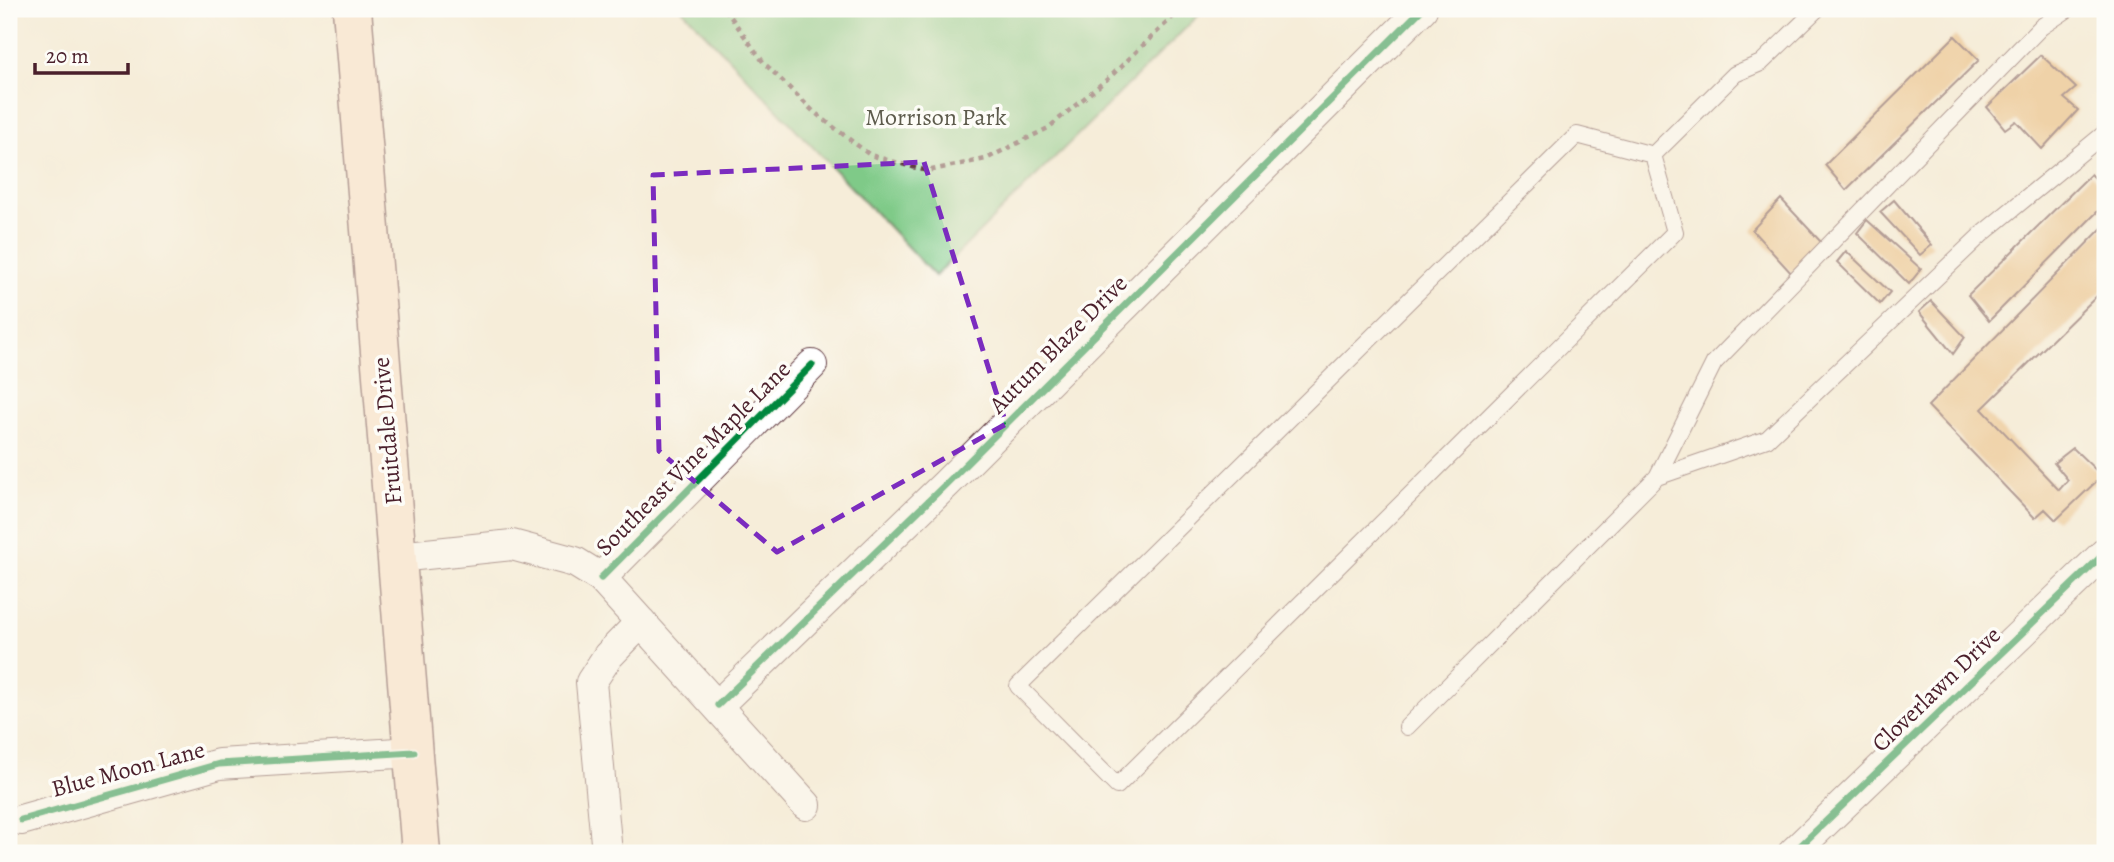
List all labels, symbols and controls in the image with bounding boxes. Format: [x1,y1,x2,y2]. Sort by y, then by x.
scale bar [35,32,128,76]
text: 20 m [46,42,89,70]
park label: Morrison Park [865,101,1007,133]
street label: Autum Blaze Drive [981,268,1134,421]
street label: Southeast Vine Maple Lane [588,353,798,563]
street label: Fruitdale Drive [365,356,409,506]
street label: Cloverlawn Drive [1864,619,2008,759]
street label: Blue Moon Lane [48,733,208,805]

